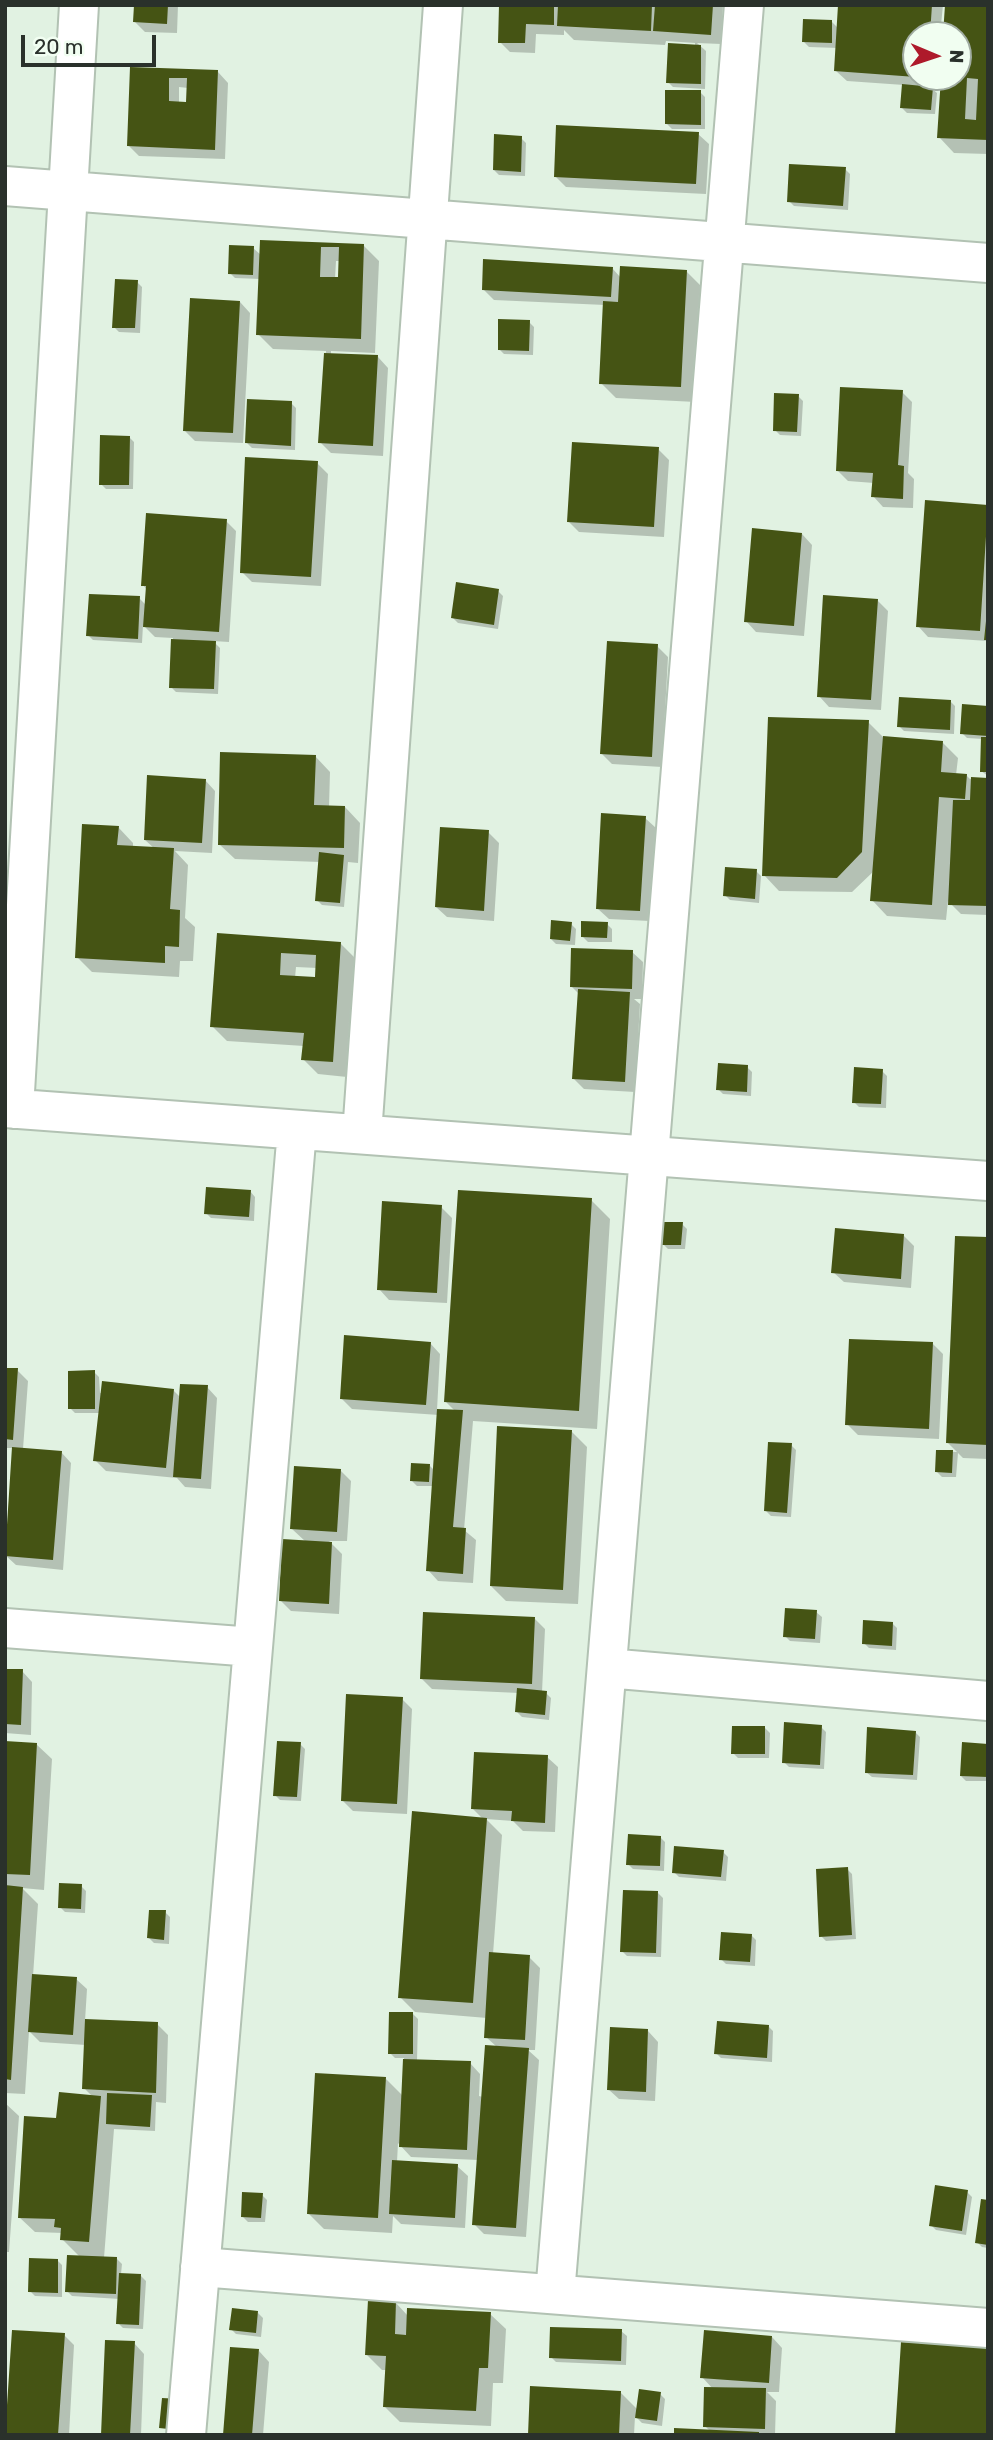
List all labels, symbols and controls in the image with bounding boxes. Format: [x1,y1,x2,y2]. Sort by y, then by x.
scale bar [24,21,159,65]
north arrow [902,21,972,91]
text: 20 m [34,34,83,59]
text: N [945,49,968,64]

